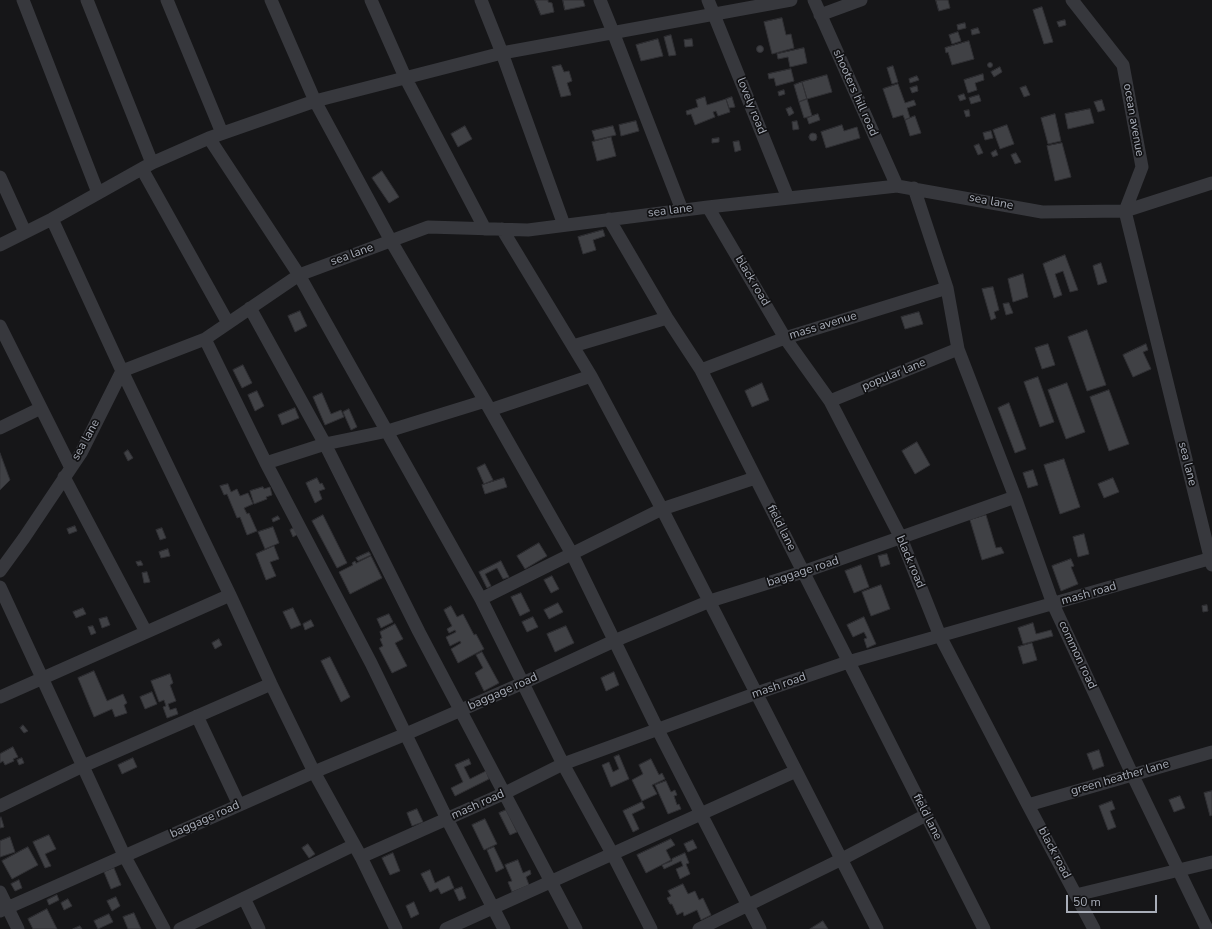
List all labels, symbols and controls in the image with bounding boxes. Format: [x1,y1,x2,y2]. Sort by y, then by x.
street label: shooters hill road [829,47,881,139]
street label: lovely road [733,76,769,136]
street label: ocean avenue [1120,83,1146,157]
street label: sea lane [968,191,1014,213]
street label: sea lane [647,201,693,221]
street label: sea lane [329,241,375,269]
street label: black road [731,253,773,309]
street label: mass avenue [787,309,859,343]
street label: popular lane [860,356,928,394]
street label: sea lane [69,417,103,463]
street label: sea lane [1175,441,1199,487]
street label: field lane [763,503,799,553]
street label: black road [892,534,928,590]
street label: baggage road [765,554,841,590]
street label: mash road [1060,579,1118,609]
street label: common road [1055,619,1099,691]
street label: baggage road [466,670,540,714]
street label: mash road [750,670,808,702]
street label: green heather lane [1069,757,1171,799]
street label: mash road [449,787,507,823]
street label: field lane [909,792,945,842]
street label: baggage road [168,798,242,842]
street label: black road [1035,825,1073,881]
scale bar [1068,887,1159,913]
text: 50 m [1073,894,1101,910]

